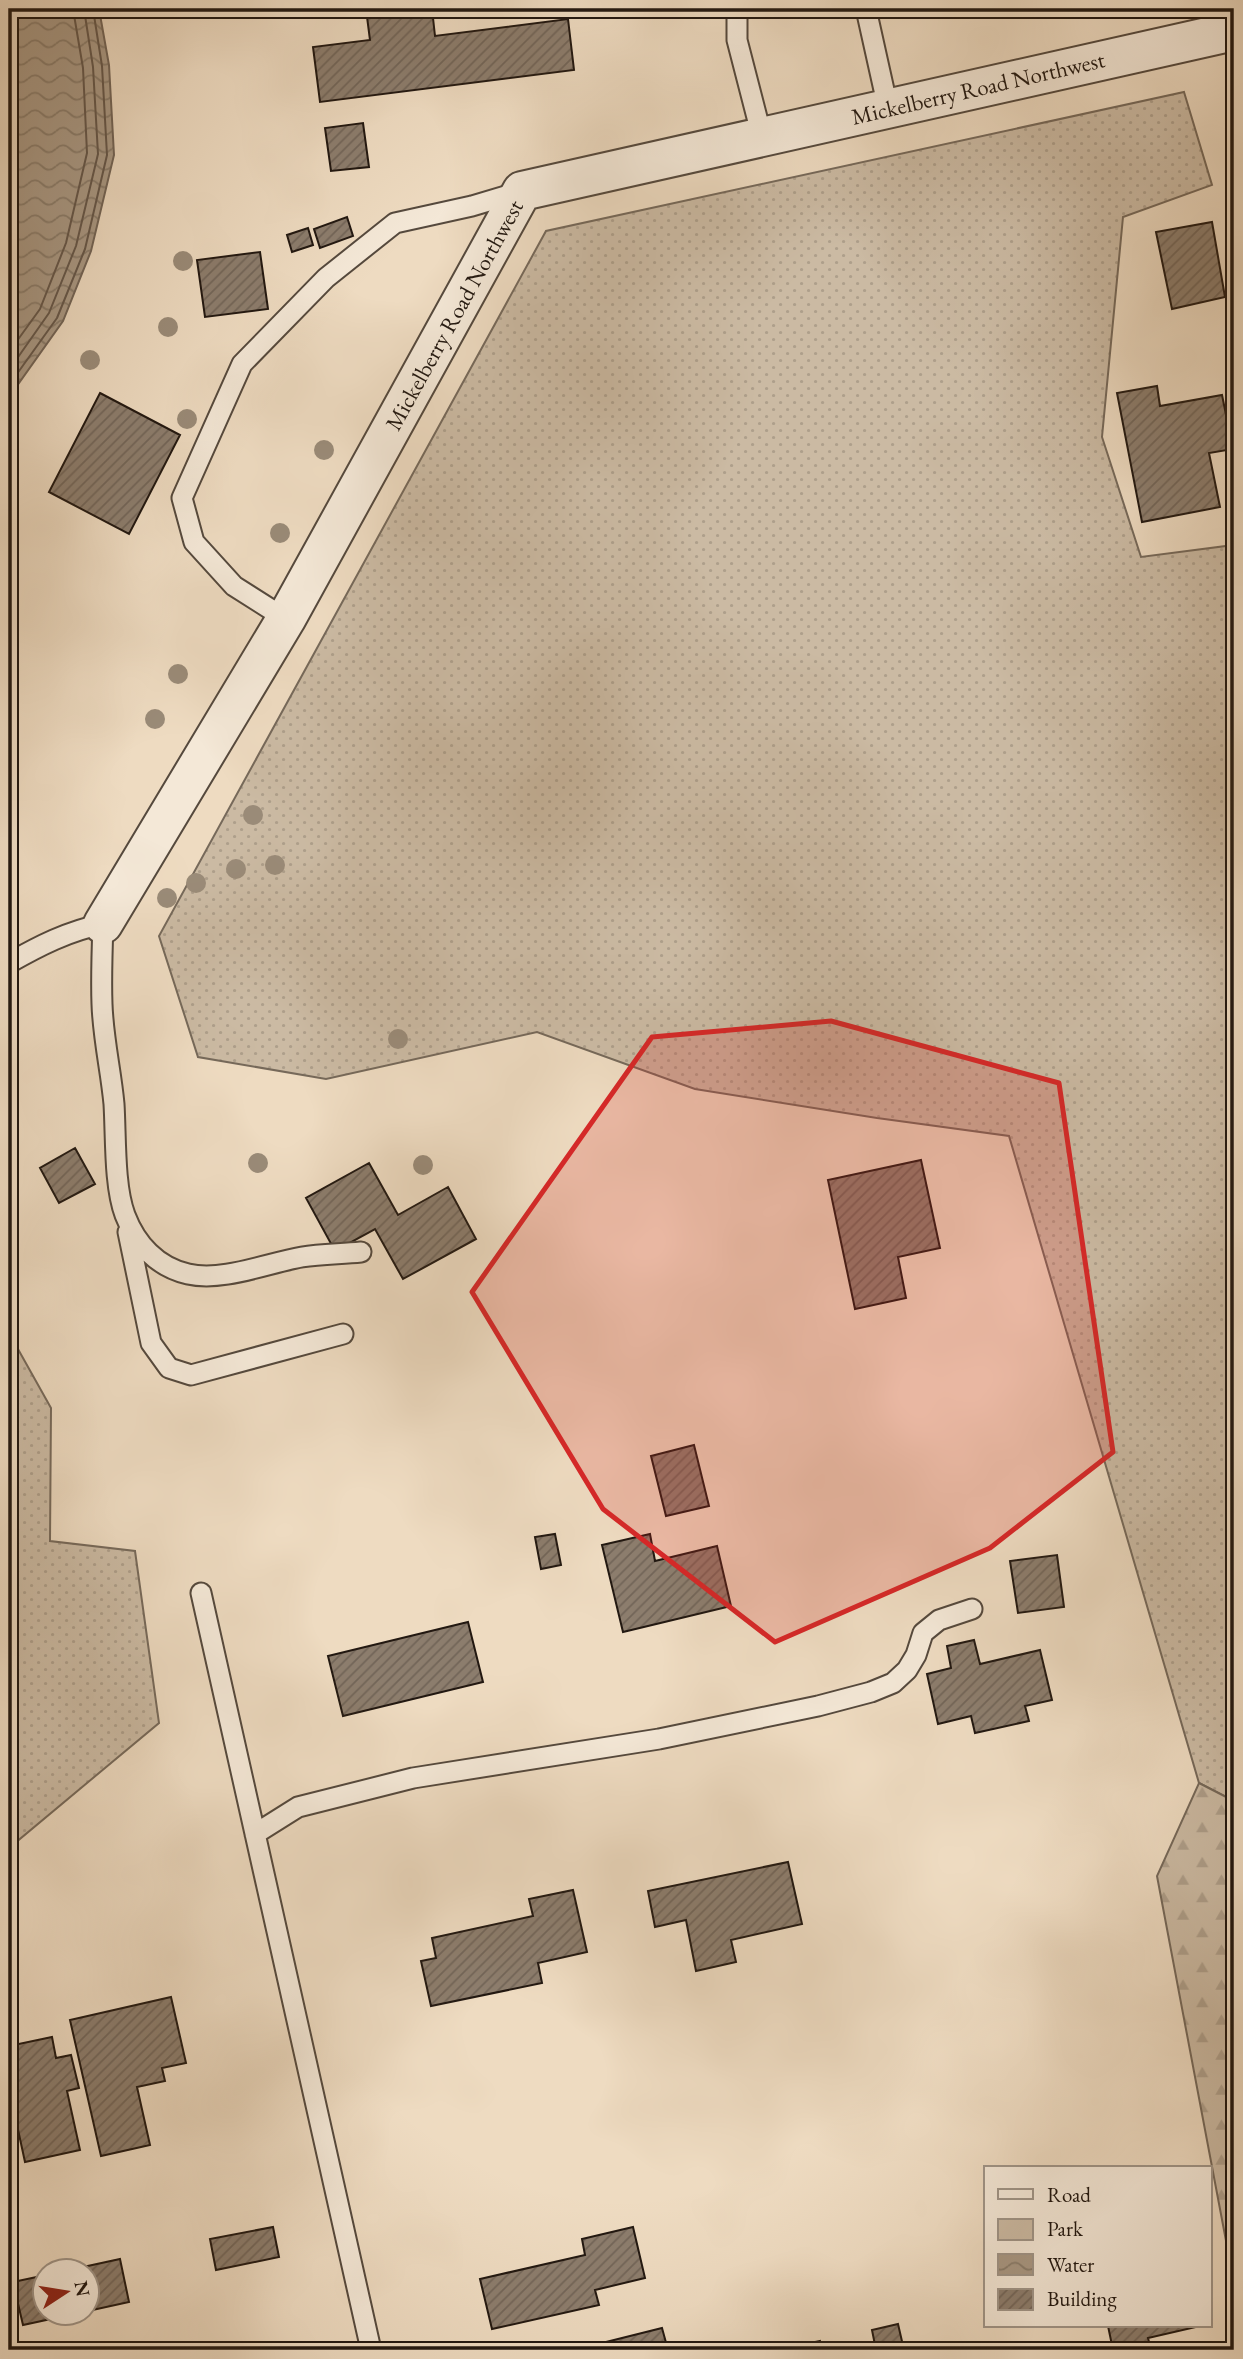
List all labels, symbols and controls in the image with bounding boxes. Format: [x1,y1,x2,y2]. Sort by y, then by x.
street label: Mickelberry Road Northwest [848,44,1108,132]
street label: Mickelberry Road Northwest [378,194,530,436]
legend [984,2166,1212,2328]
text: Road [1047,2181,1091,2208]
text: Park [1047,2215,1084,2242]
text: Water [1047,2251,1094,2278]
north arrow [32,2258,102,2328]
text: N [68,2278,96,2299]
text: Building [1047,2285,1117,2312]

